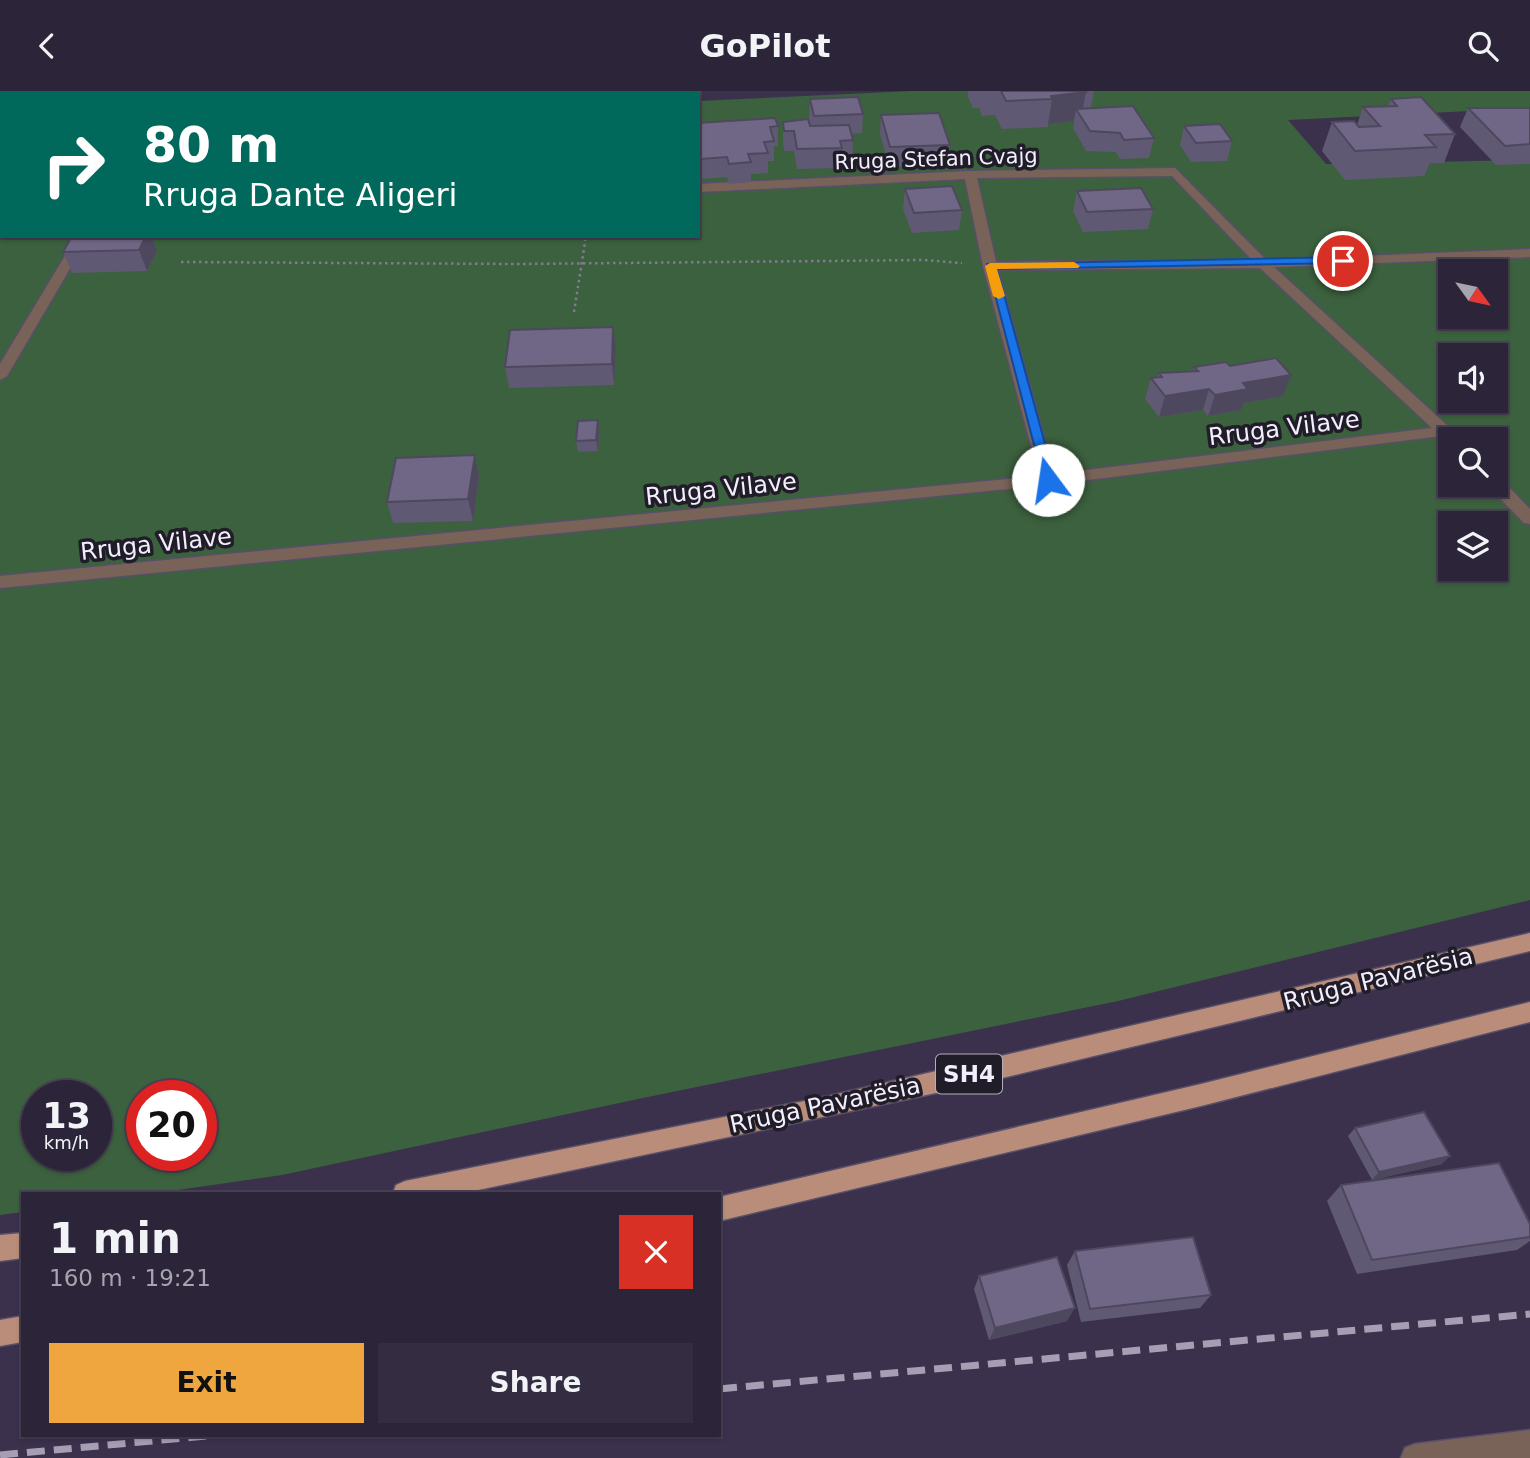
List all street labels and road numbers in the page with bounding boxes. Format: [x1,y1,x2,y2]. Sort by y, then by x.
street label: Rruga Stefan Cvajg [834,143,1038,175]
street label: Rruga Vilave [1207,405,1361,451]
street label: Rruga Vilave [644,467,798,511]
street label: Rruga Vilave [79,522,233,566]
street label: Rruga Pavarësia [1280,942,1476,1016]
road number: SH4 [936,1055,1002,1093]
street label: Rruga Pavarësia [727,1071,923,1139]

